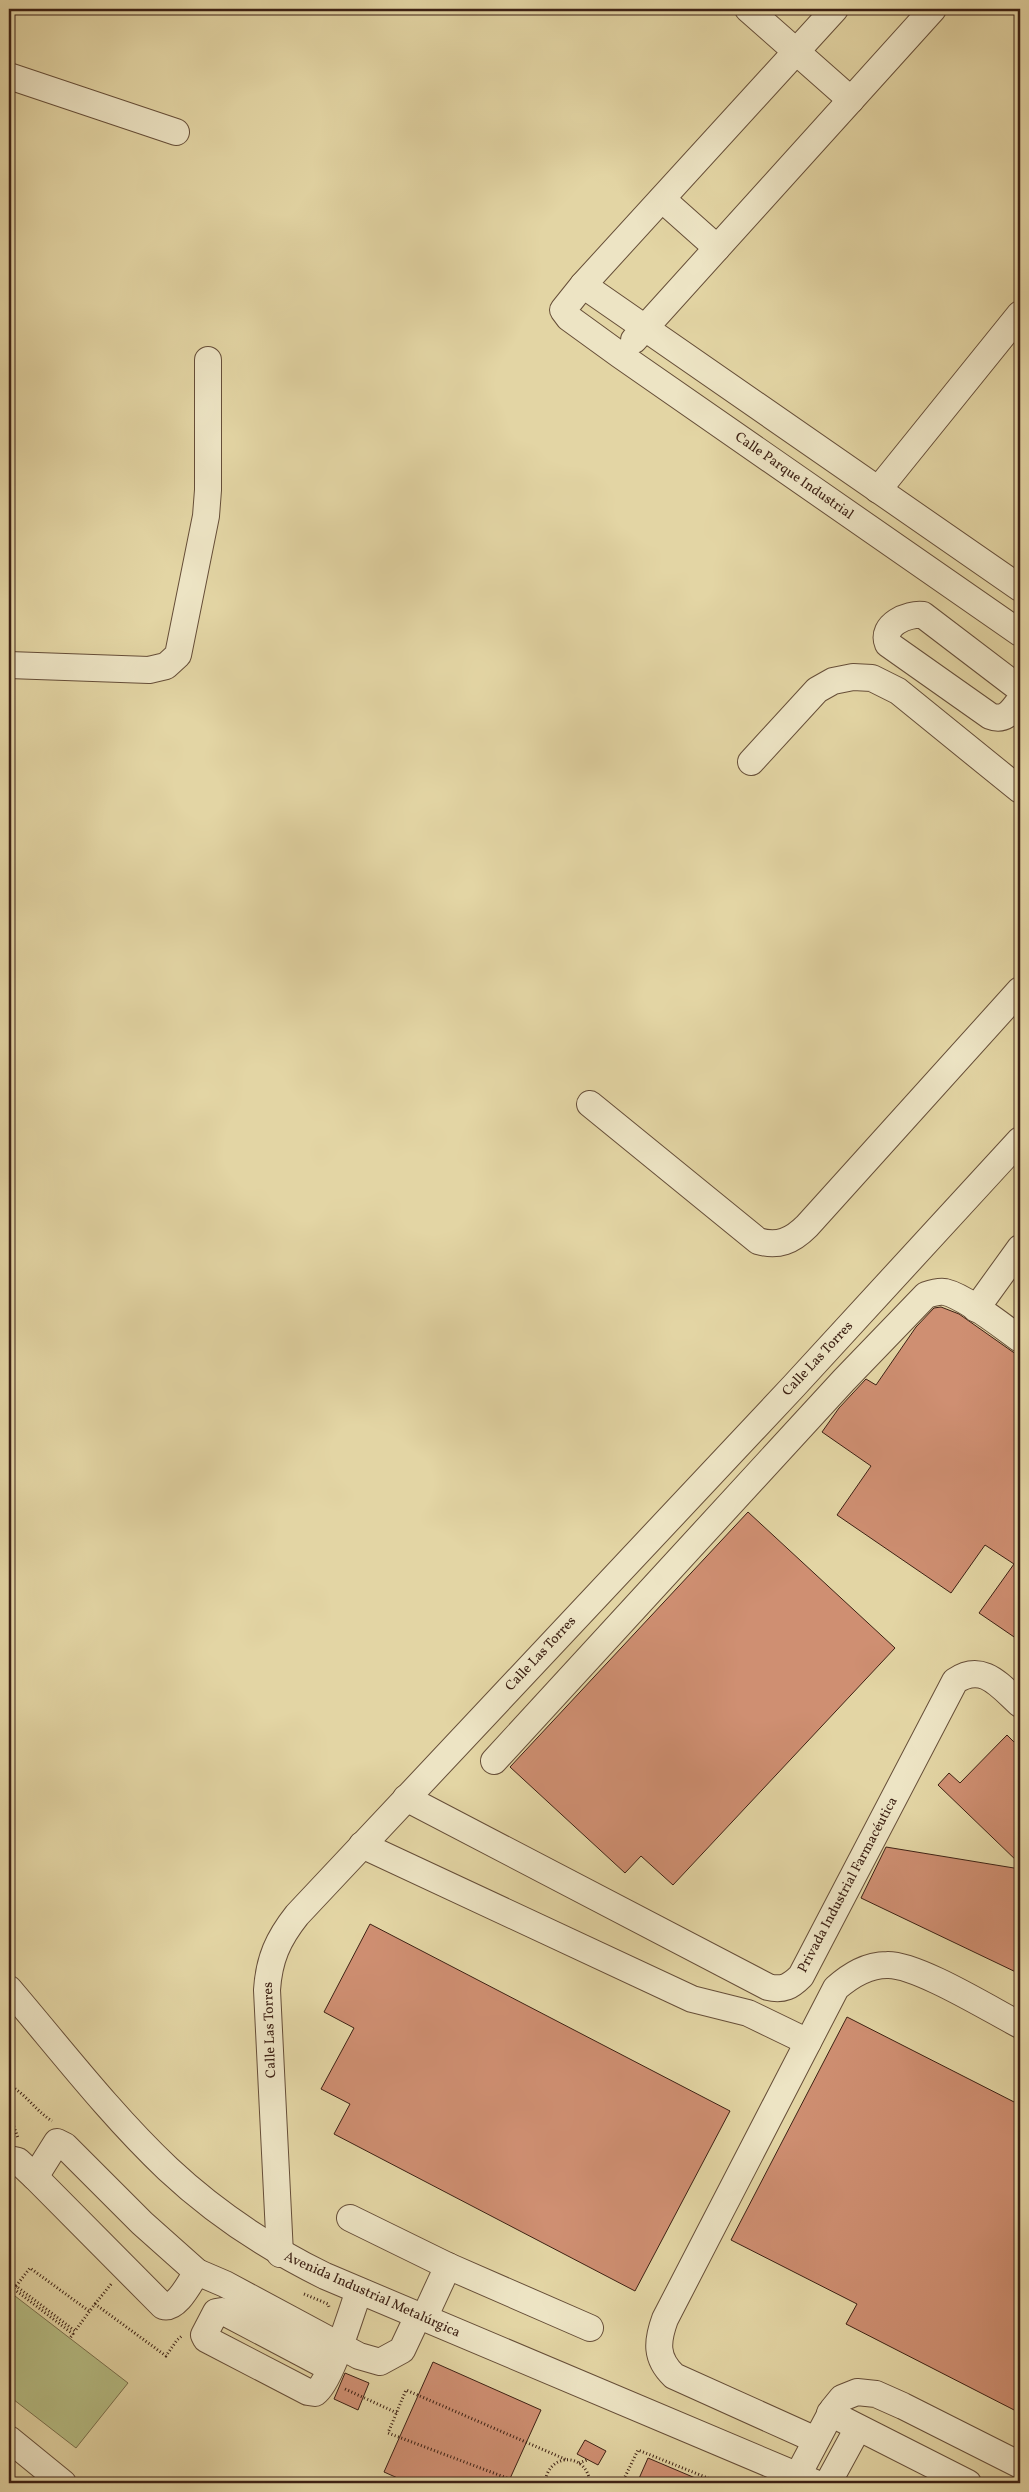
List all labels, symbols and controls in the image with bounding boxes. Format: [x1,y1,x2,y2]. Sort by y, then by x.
street label: Calle Parque Industrial [731,428,857,524]
street label: Calle Las Torres [778,1317,858,1401]
street label: Calle Las Torres [501,1612,581,1696]
street label: Privada Industrial Farmacéutica [793,1794,903,1976]
street label: Calle Las Torres [259,1982,281,2078]
street label: Avenida Industrial Metalúrgica [281,2247,463,2343]

